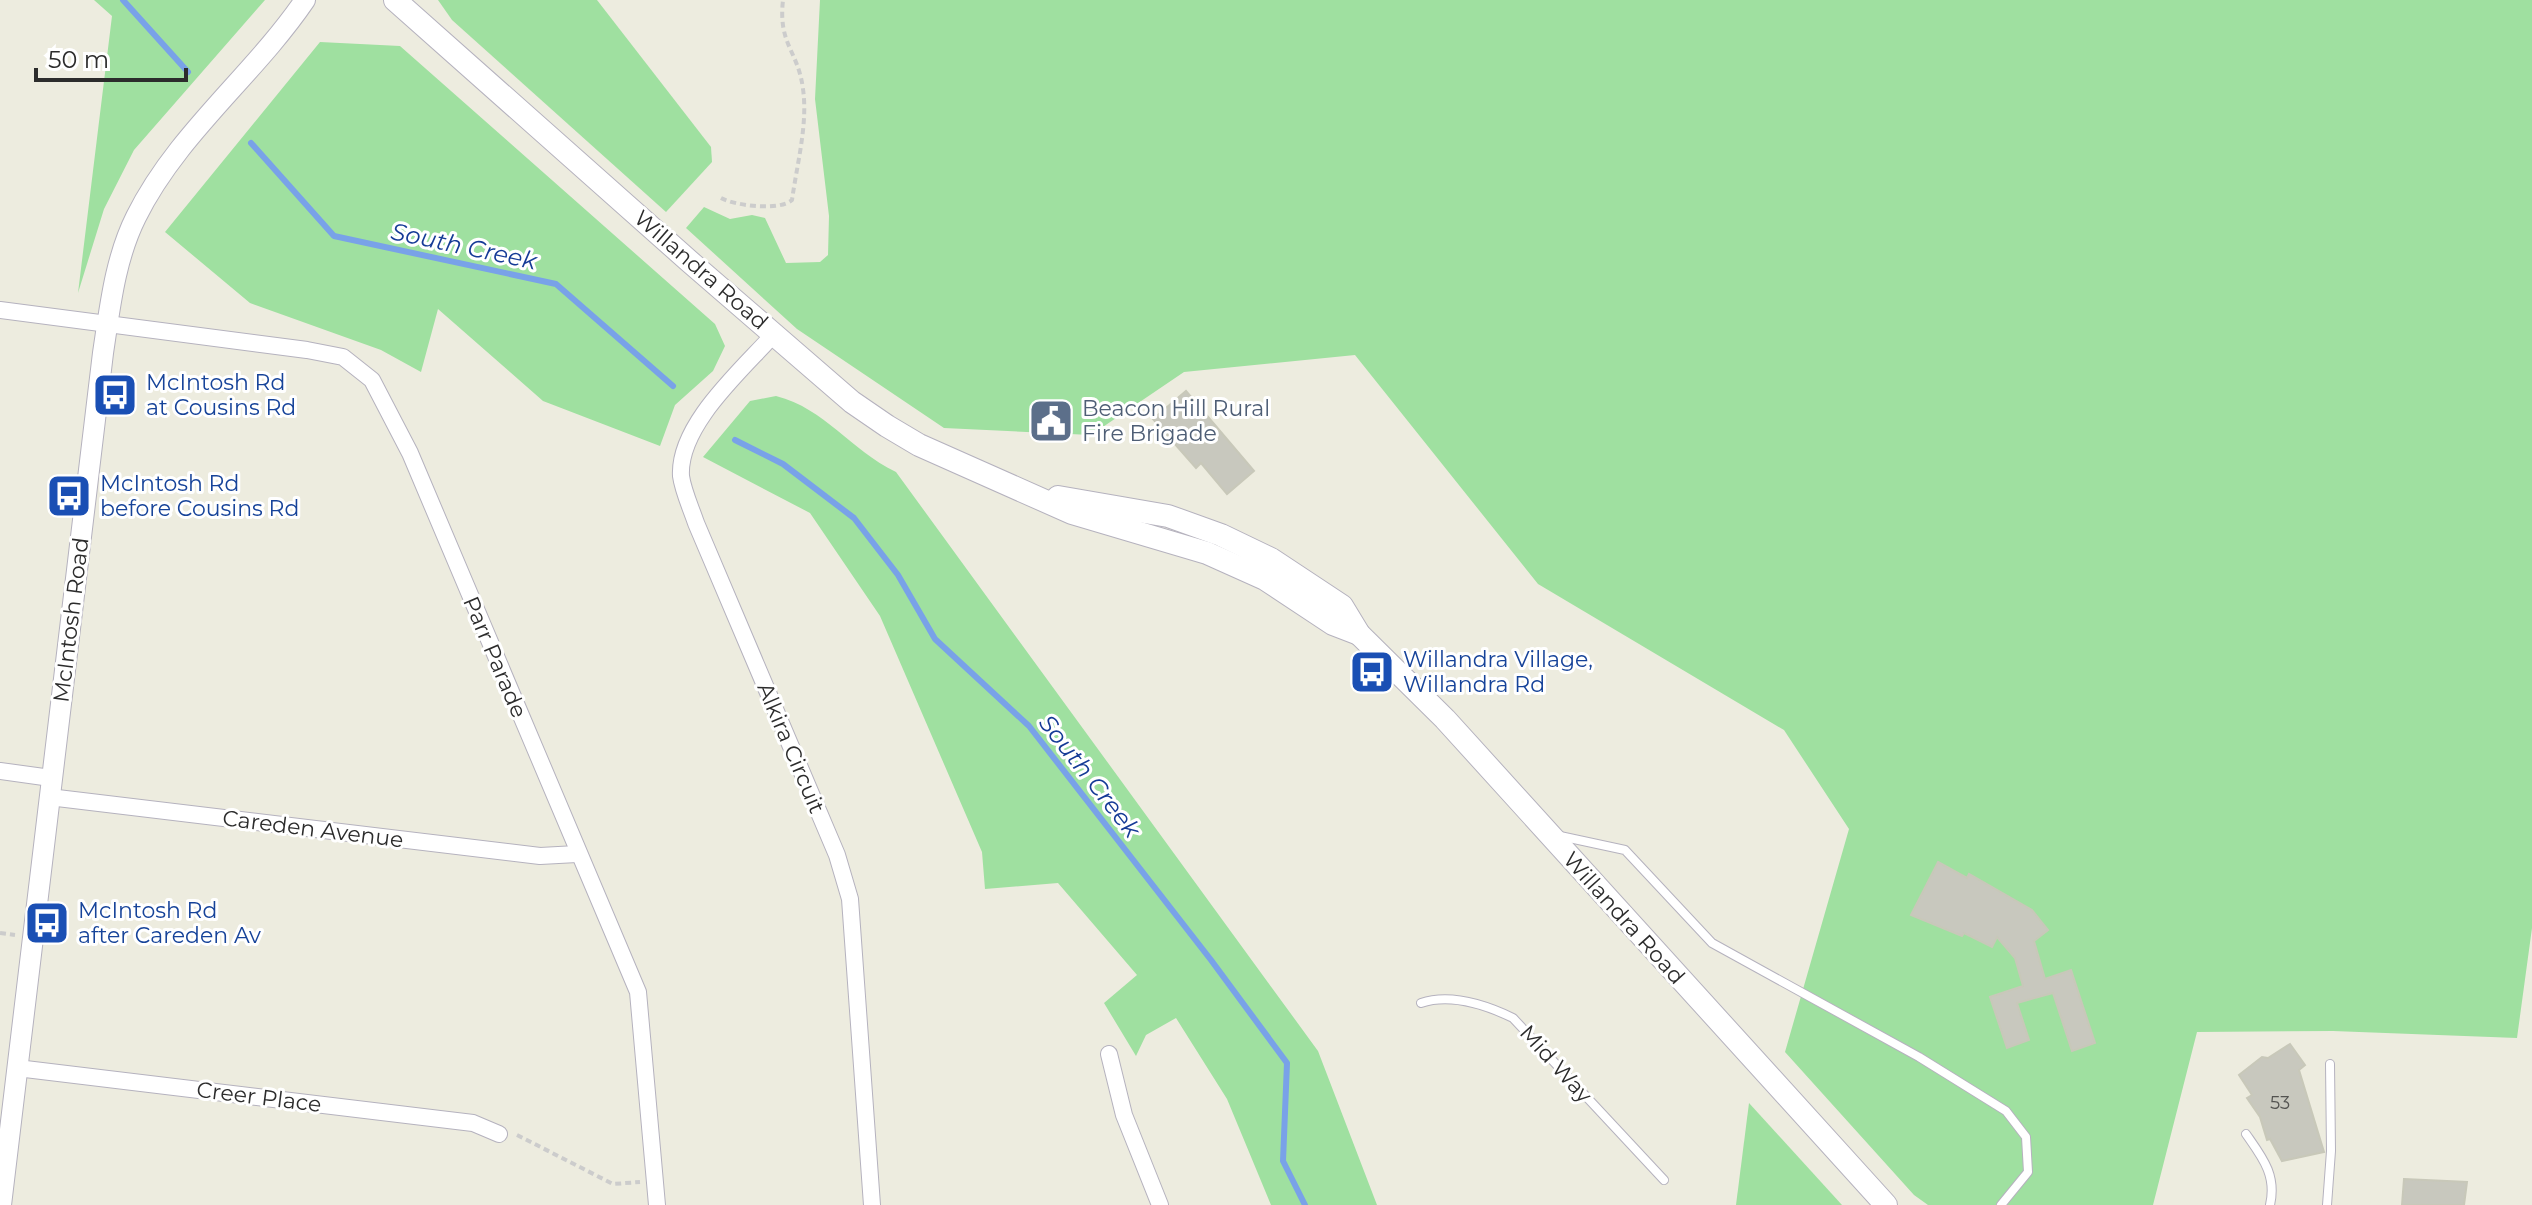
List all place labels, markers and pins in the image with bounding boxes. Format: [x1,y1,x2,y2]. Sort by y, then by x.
place label: McIntosh Rd at Cousins Rd [146,369,296,421]
bus stop icon: McIntosh Rd at Cousins Rd [91,371,139,419]
place label: Beacon Hill Rural Fire Brigade [1082,395,1270,447]
public building icon: Beacon Hill Rural Fire Brigade [1027,397,1075,445]
place label: McIntosh Rd before Cousins Rd [100,470,299,522]
bus stop icon: McIntosh Rd before Cousins Rd [45,472,93,520]
place label: Willandra Village, Willandra Rd [1403,646,1593,698]
bus stop icon: Willandra Village, Willandra Rd [1348,648,1396,696]
place label: McIntosh Rd after Careden Av [78,897,261,949]
bus stop icon: McIntosh Rd after Careden Av [23,899,71,947]

